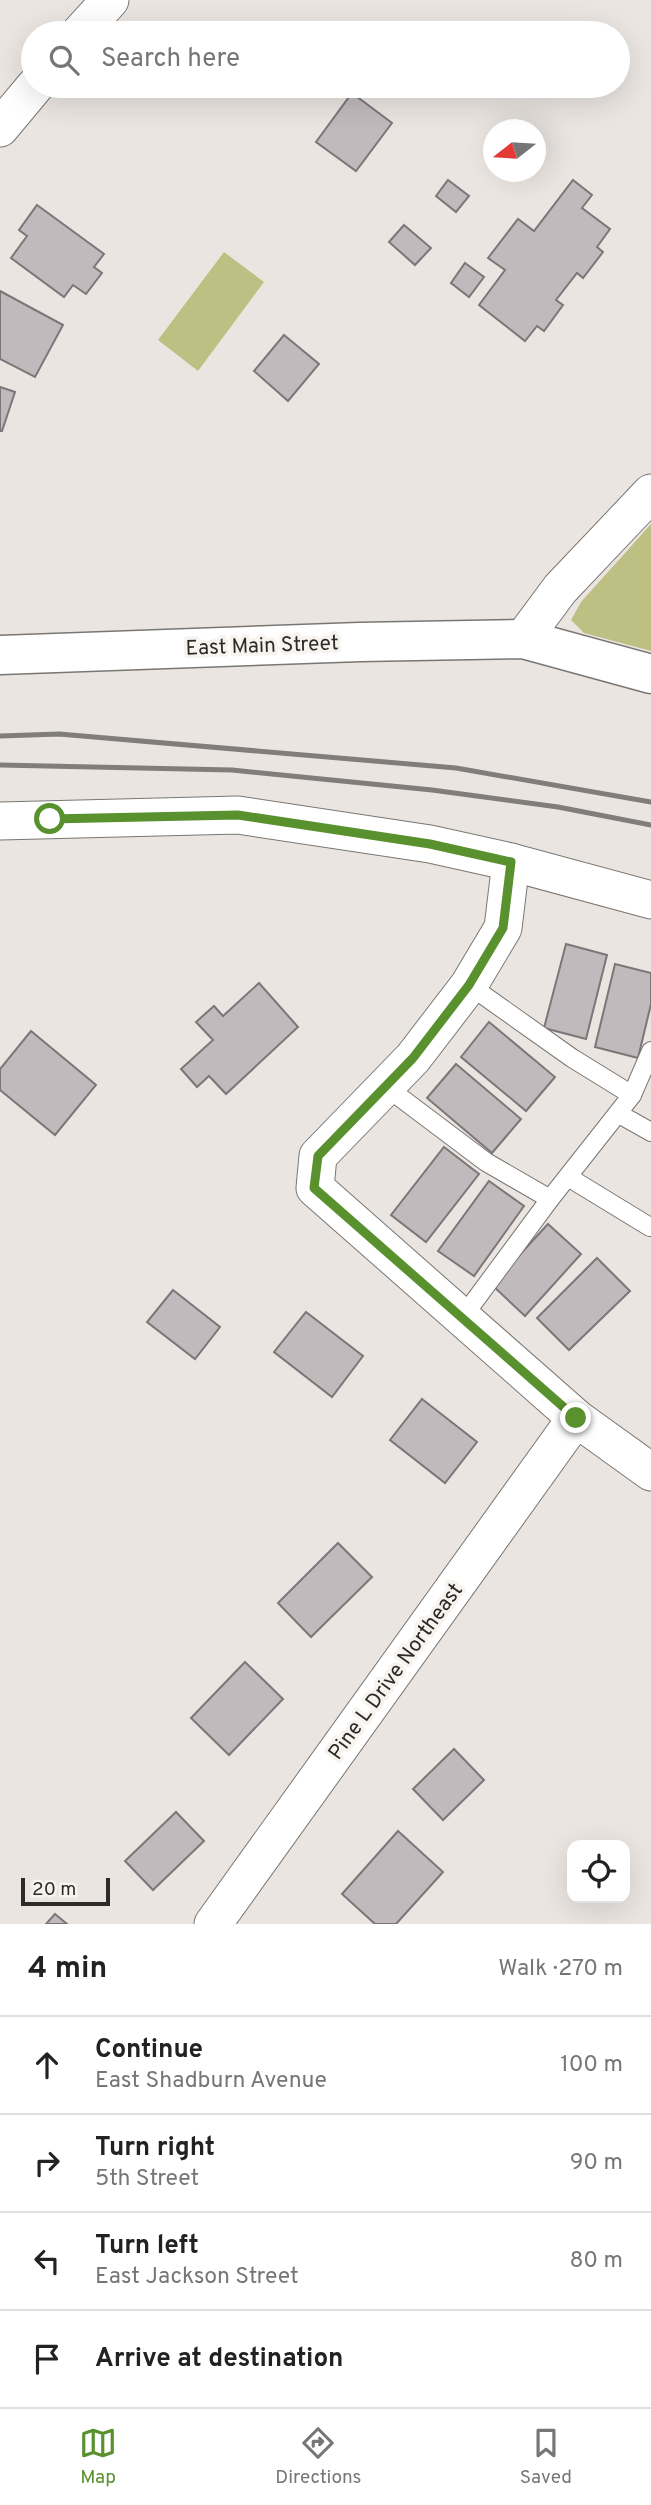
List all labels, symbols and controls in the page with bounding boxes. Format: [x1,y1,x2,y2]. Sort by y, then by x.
search box [21,21,630,98]
icon: search [45,41,83,79]
text: Search here [101,43,240,76]
north arrow [483,119,546,182]
street label: East Main Street [185,630,339,663]
route start [34,803,65,834]
route end [560,1402,591,1433]
street label: Pine L Drive Northeast [323,1578,470,1766]
map controls [567,1840,630,1903]
button: locate [567,1840,630,1903]
scale bar [21,1875,110,1907]
text: 20 m [32,1878,76,1902]
text: 4 min [28,1951,107,1988]
text: Walk · 270 m [498,1955,623,1984]
text: Continue [95,2034,203,2067]
icon: ahead [28,2046,66,2084]
text: 100 m [560,2051,623,2080]
text: East Shadburn Avenue [95,2067,327,2096]
text: Turn right [95,2132,215,2165]
icon: right [28,2144,66,2182]
text: 90 m [570,2149,623,2178]
text: 5th Street [95,2165,199,2194]
text: Turn left [95,2230,199,2263]
icon: left [28,2242,66,2280]
text: 80 m [570,2247,623,2276]
text: East Jackson Street [95,2263,299,2292]
icon: arrive [28,2340,66,2378]
text: Arrive at destination [95,2343,343,2376]
tab: Map [79,2424,117,2490]
tab: Directions [275,2424,362,2490]
tab: Saved [520,2424,572,2490]

